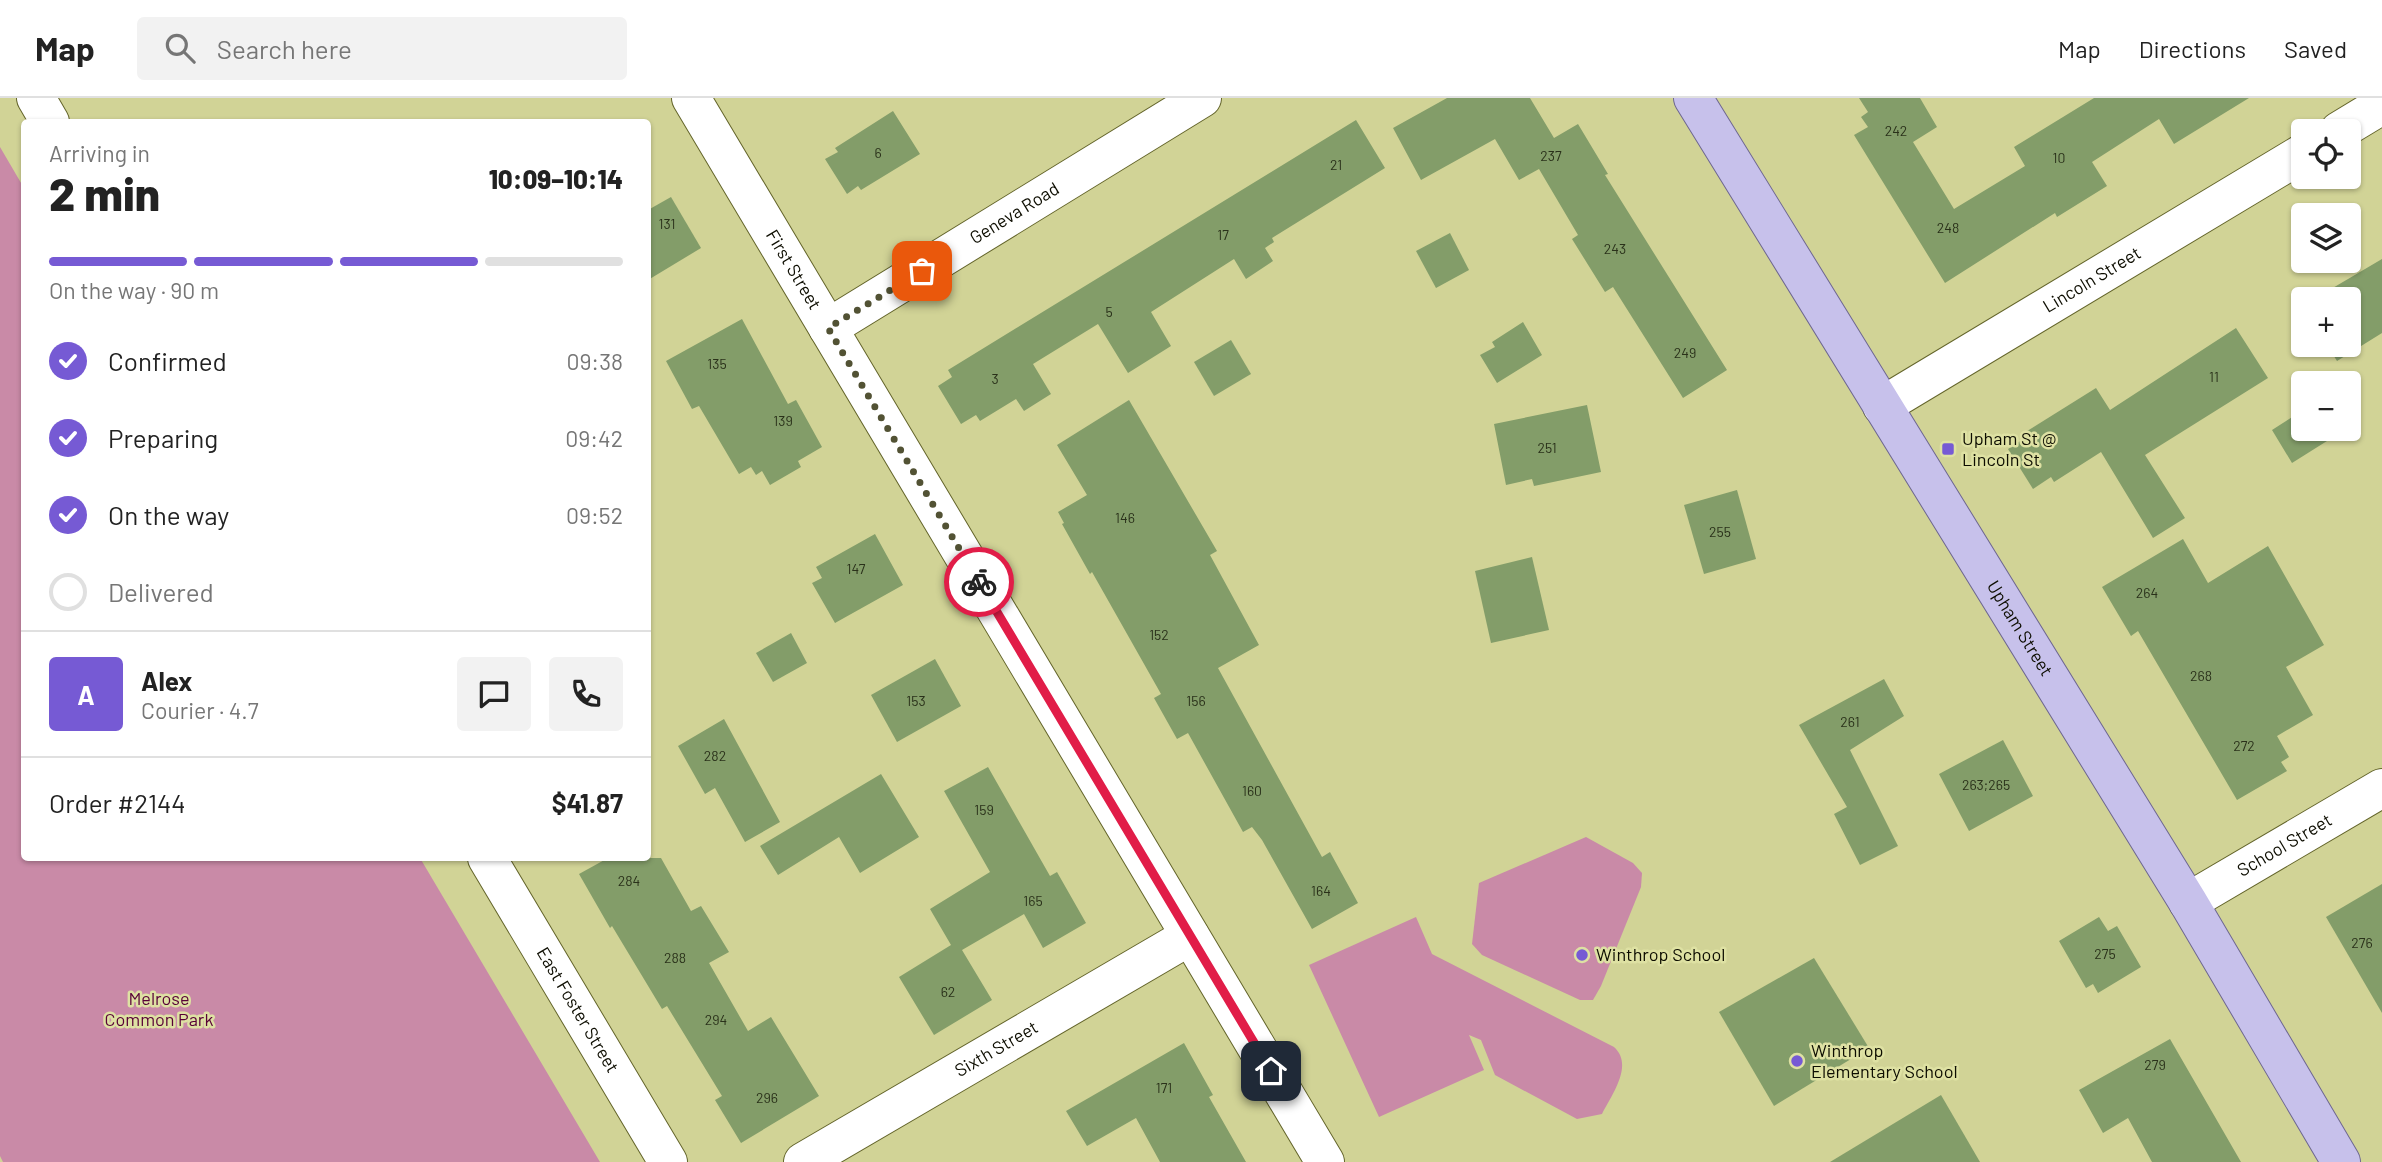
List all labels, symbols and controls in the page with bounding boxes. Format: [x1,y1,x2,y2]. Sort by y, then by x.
search box [137,17,627,80]
text: Map [35,28,95,68]
icon: search [161,29,199,67]
text: Search here [217,33,352,64]
text: Map [2058,34,2101,63]
text: Directions [2139,34,2246,63]
text: Saved [2284,34,2347,63]
map controls [2291,119,2361,441]
button: locate [2291,119,2361,189]
house number: 242 [1885,122,1907,139]
text: Arriving in [49,139,150,167]
house number: 6 [874,144,882,161]
house number: 237 [1540,147,1562,164]
house number: 10 [2053,149,2065,166]
house number: 21 [1330,156,1342,173]
text: 10:09–10:14 [489,163,623,194]
text: 2 min [49,165,160,220]
street label: Geneva Road [965,177,1063,248]
button: layers [2291,203,2361,273]
house number: 131 [659,215,675,232]
house number: 248 [1937,219,1959,236]
street label: First Street [762,225,827,313]
house number: 17 [1217,226,1229,243]
house number: 243 [1604,240,1626,257]
pin [892,241,952,301]
street label: Lincoln Street [2039,241,2144,317]
icon: bag [903,252,941,290]
text: On the way · 90 m [49,276,219,304]
button: + [2291,287,2361,357]
house number: 5 [1105,303,1113,320]
icon: check [49,342,87,380]
house number: 249 [1674,344,1696,361]
text: Confirmed [108,345,227,376]
text: 09:38 [566,347,623,375]
house number: 135 [707,355,727,372]
house number: 11 [2209,368,2219,385]
house number: 3 [991,370,999,387]
button: − [2291,371,2361,441]
house number: 139 [773,412,793,429]
icon: check [49,419,87,457]
text: Preparing [108,422,218,453]
text: 09:42 [565,424,623,452]
place label: Upham St @ Lincoln St [1962,427,2057,470]
house number: 251 [1537,439,1557,456]
marker: Upham St @ Lincoln St [1940,441,1956,457]
icon: check [49,496,87,534]
text: On the way [108,499,229,530]
text: 09:52 [566,501,623,529]
house number: 146 [1115,509,1135,526]
house number: 255 [1709,523,1731,540]
courier [944,547,1014,617]
house number: 147 [847,560,866,577]
icon: bike [960,563,998,601]
text: Delivered [108,576,214,607]
street label: Upham Street [1983,576,2058,680]
house number: 264 [2136,584,2158,601]
house number: 152 [1149,626,1169,643]
button: chat [457,657,531,731]
button: phone [549,657,623,731]
text: Alex [141,665,192,696]
house number: 268 [2190,667,2212,684]
text: A [77,679,95,710]
house number: 153 [906,692,926,709]
house number: 156 [1186,692,1206,709]
text: Courier · 4.7 [141,696,259,724]
house number: 261 [1840,713,1860,730]
house number: 272 [2233,737,2255,754]
house number: 282 [704,747,726,764]
house number: 263;265 [1962,776,2010,793]
house number: 160 [1242,782,1262,799]
text: Order #2144 [49,787,186,818]
text: $41.87 [552,787,623,818]
house number: 159 [974,801,994,818]
street label: School Street [2233,808,2335,881]
house number: 284 [618,872,640,889]
house number: 164 [1311,882,1331,899]
house number: 165 [1023,892,1043,909]
house number: 276 [2351,934,2373,951]
street label: East Foster Street [533,943,624,1076]
place label: Winthrop School [1596,943,1725,965]
house number: 275 [2094,945,2116,962]
marker: Winthrop School [1574,947,1590,963]
house number: 288 [664,949,686,966]
house number: 62 [941,983,955,1000]
park label: Melrose Common Park [105,987,213,1030]
house number: 294 [705,1011,727,1028]
street label: Sixth Street [950,1015,1042,1081]
place label: Winthrop Elementary School [1811,1039,1958,1082]
pin [1241,1041,1301,1101]
icon: home [1252,1052,1290,1090]
marker: Winthrop Elementary School [1789,1053,1805,1069]
house number: 279 [2144,1056,2166,1073]
house number: 171 [1156,1079,1172,1096]
house number: 296 [756,1089,778,1106]

